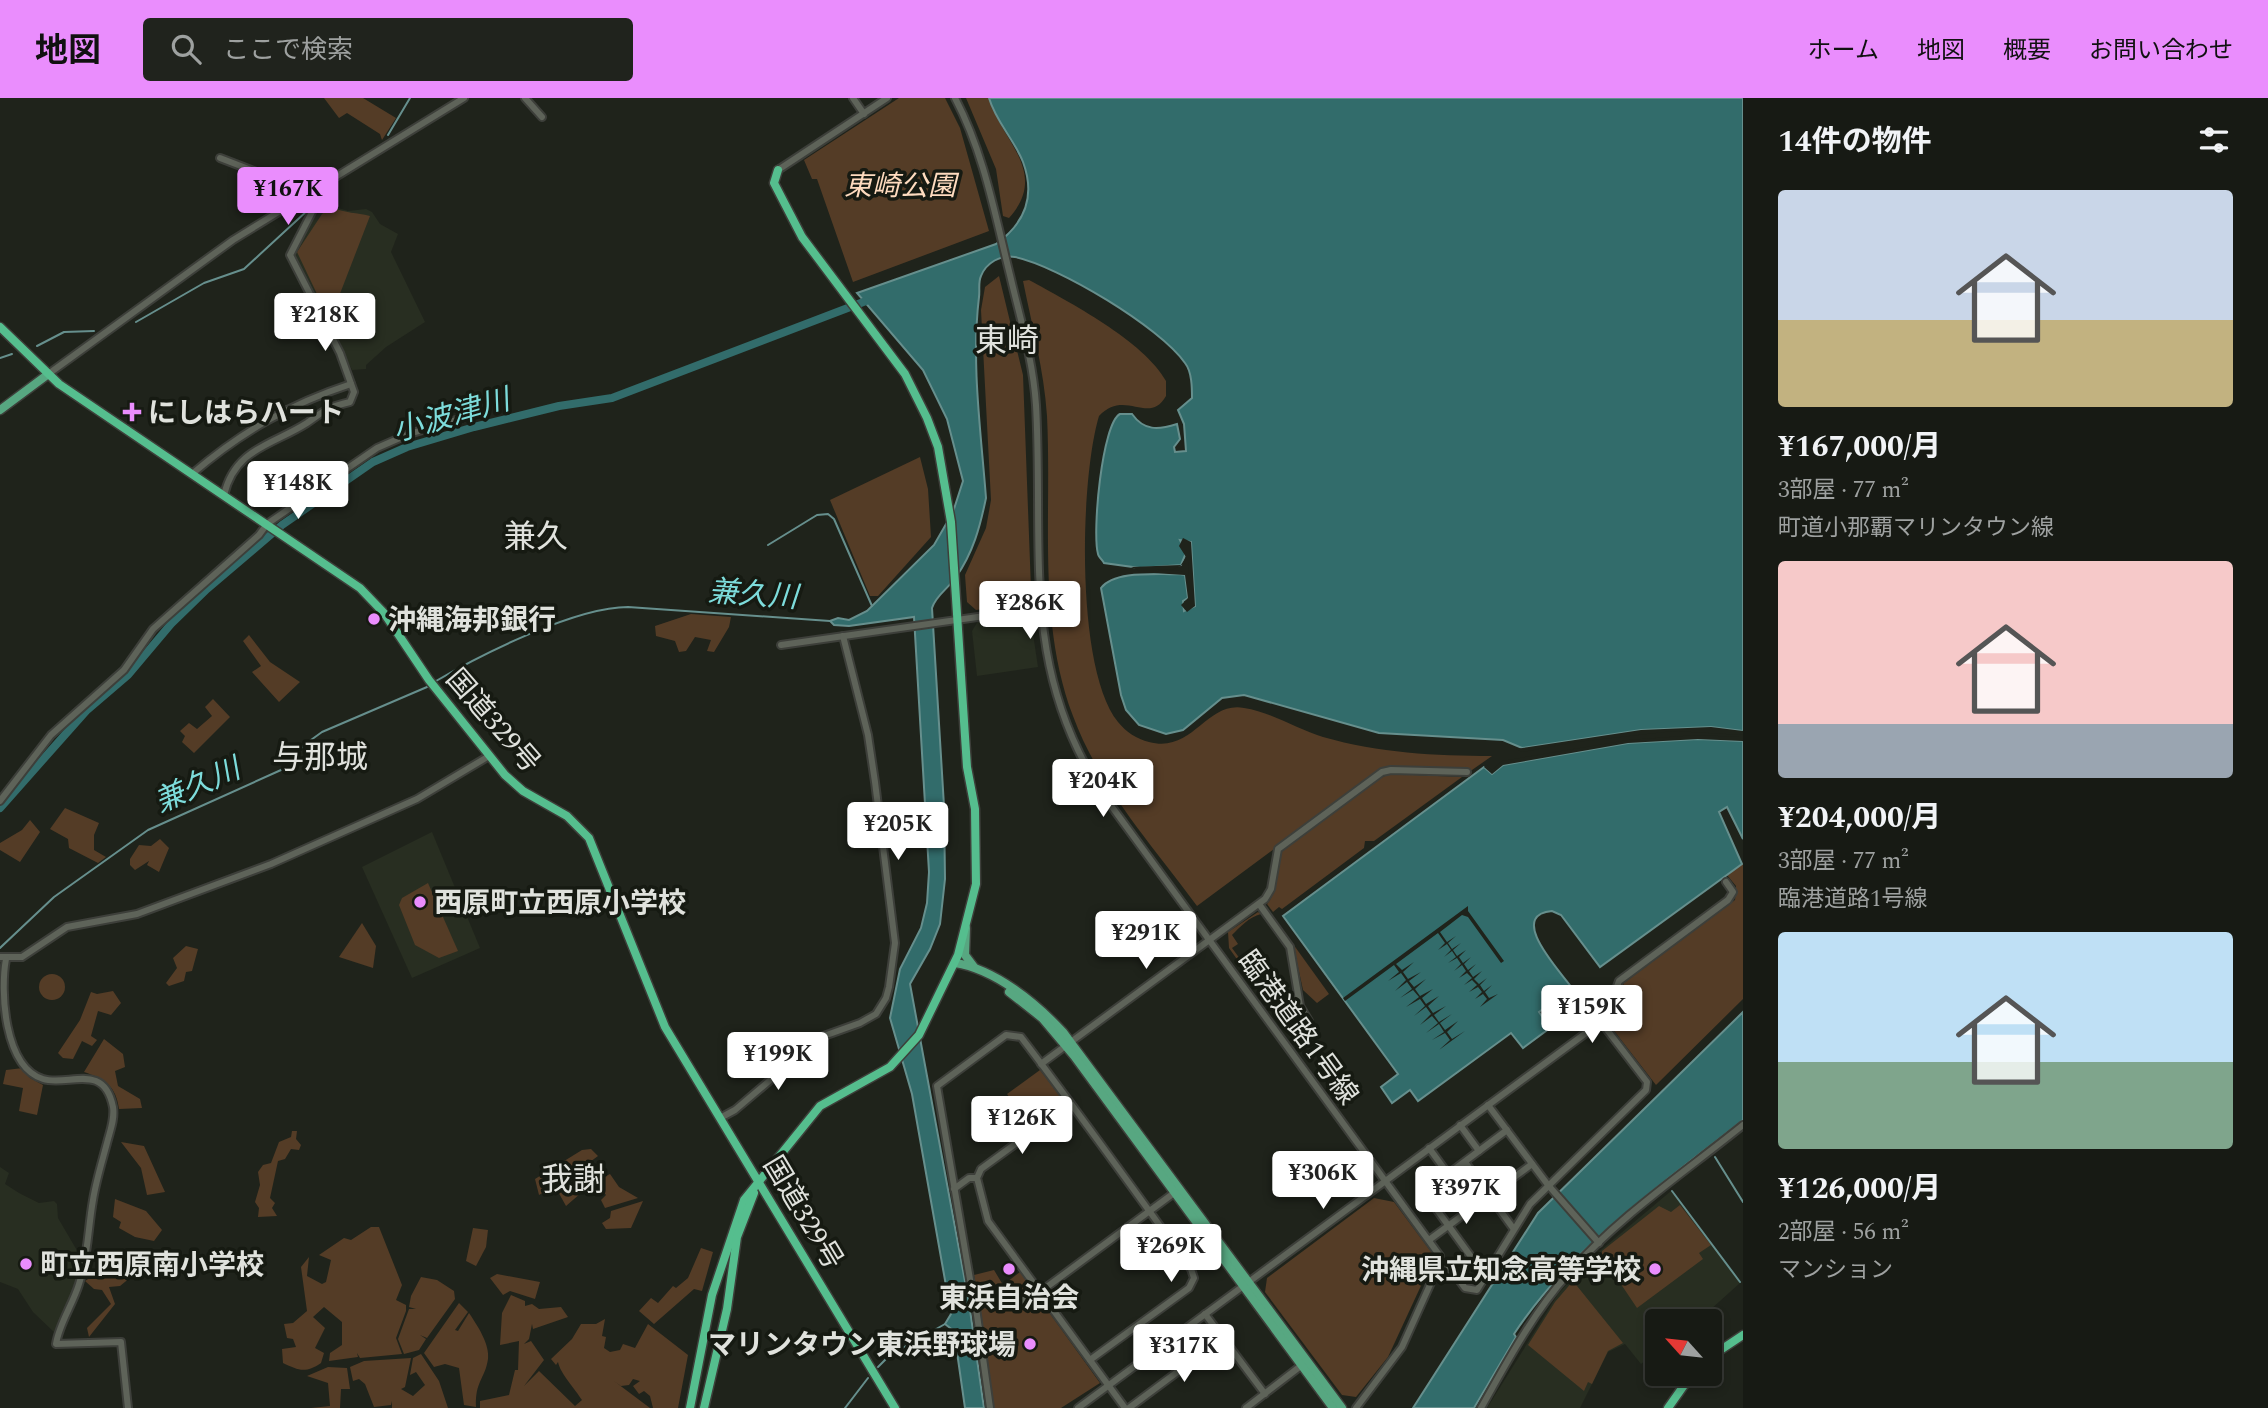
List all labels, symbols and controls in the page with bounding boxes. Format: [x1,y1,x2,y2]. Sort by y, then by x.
search box [143,18,633,81]
text: 地図 [35,26,101,76]
icon: search [167,30,205,68]
text: ここで検索 [223,30,353,70]
text: ホーム [1808,33,1879,69]
text: 地図 [1917,33,1965,69]
text: 概要 [2003,33,2051,69]
text: お問い合わせ [2089,33,2233,69]
text: 14件の物件 [1778,119,1932,165]
icon: filters [2195,121,2233,159]
park label: 東崎公園 [844,165,960,208]
pin: ¥167K [239,167,337,227]
text: ¥167K [253,172,323,207]
icon: home [1943,235,2069,361]
pin: ¥218K [276,294,374,353]
text: ¥218K [290,298,360,333]
district label: 東崎 [975,317,1039,366]
water label: 小波津川 [387,376,518,455]
place label: にしはらハート [148,392,344,435]
marker: にしはらハート [122,402,142,422]
text: ¥167,000/月 [1778,424,1941,470]
pin: ¥148K [249,462,347,521]
text: ¥148K [263,466,333,501]
text: 3部屋 · 77 m² [1778,473,1909,508]
text: 町道小那覇マリンタウン線 [1778,511,2054,546]
district label: 兼久 [504,513,568,562]
water label: 兼久川 [706,569,802,621]
pin: ¥286K [981,582,1079,641]
text: ¥286K [995,586,1065,621]
place label: 沖縄海邦銀行 [388,599,556,642]
icon: home [1943,606,2069,732]
marker: 沖縄海邦銀行 [366,611,382,627]
street label: 国道329号 [435,659,550,783]
district label: 与那城 [272,734,368,783]
water label: 兼久川 [147,745,251,825]
pin: ¥204K [1054,760,1152,819]
text: ¥204K [1068,764,1138,799]
text: ¥204,000/月 [1778,795,1941,841]
pin: ¥205K [849,802,947,862]
text: ¥205K [863,807,933,842]
text: 3部屋 · 77 m² [1778,844,1909,879]
place label: 西原町立西原小学校 [434,882,686,925]
text: 臨港道路1号線 [1778,882,1928,917]
marker: 西原町立西原小学校 [412,894,428,910]
pin: ¥291K [1097,912,1195,971]
text: ¥291K [1111,916,1181,951]
street label: 臨港道路1号線 [1227,942,1369,1114]
icon: home [1943,977,2069,1103]
pin: ¥159K [1543,986,1641,1045]
text: ¥159K [1557,990,1627,1025]
pin: ¥199K [729,1032,827,1092]
text: ¥199K [743,1037,813,1072]
pin: ¥126K [973,1096,1071,1156]
text: ¥126K [987,1101,1057,1136]
street label: 国道329号 [752,1148,854,1278]
pin: ¥306K [1274,1152,1372,1211]
district label: 我謝 [541,1156,605,1205]
text: ¥306K [1288,1156,1358,1191]
pin: ¥397K [1417,1166,1515,1226]
text: ¥126,000/月 [1778,1166,1941,1212]
text: ¥397K [1431,1171,1501,1206]
text: 2部屋 · 56 m² [1778,1215,1909,1250]
pin: ¥269K [1122,1224,1220,1284]
text: ¥269K [1136,1229,1206,1264]
place label: 町立西原南小学校 [40,1244,264,1287]
place label: 沖縄県立知念高等学校 [1361,1249,1641,1292]
text: マンション [1778,1253,1893,1288]
marker: 町立西原南小学校 [18,1256,34,1272]
marker: 東浜自治会 [1001,1261,1017,1277]
marker: 沖縄県立知念高等学校 [1647,1261,1663,1277]
place label: 東浜自治会 [939,1277,1079,1320]
north arrow [1645,1309,1722,1386]
map controls [1645,1309,1722,1386]
place label: マリンタウン東浜野球場 [708,1324,1016,1367]
pin: ¥317K [1135,1324,1233,1384]
text: ¥317K [1149,1329,1219,1364]
marker: マリンタウン東浜野球場 [1022,1336,1038,1352]

